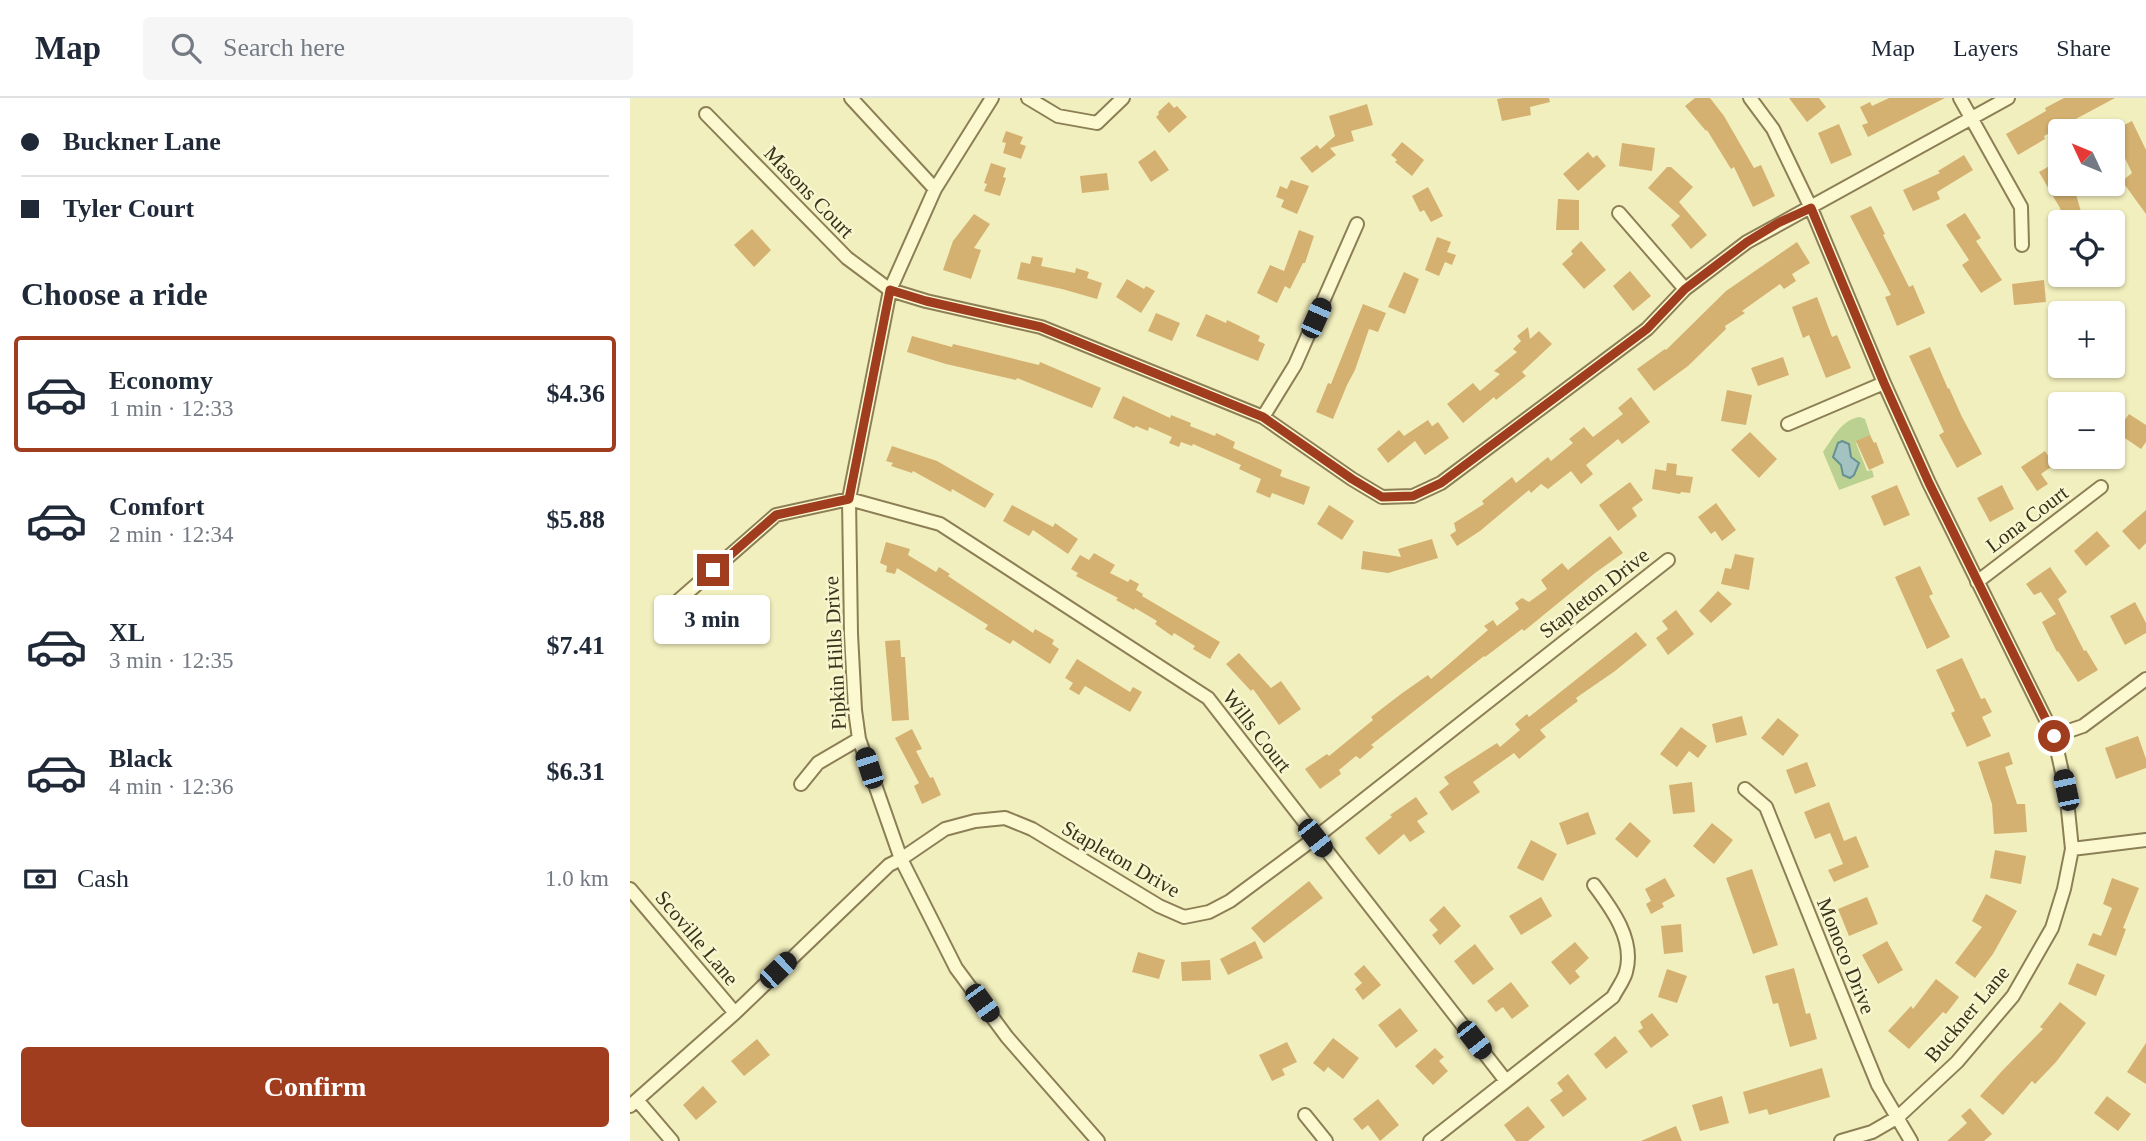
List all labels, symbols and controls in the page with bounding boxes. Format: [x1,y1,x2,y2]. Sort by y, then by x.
search box [143,17,633,80]
icon: search [167,29,205,67]
text: Map [35,30,101,66]
text: Search here [223,33,345,62]
text: Map [1871,35,1915,61]
text: Layers [1953,35,2018,61]
text: Share [2056,35,2111,61]
north arrow [2048,119,2124,196]
map controls [2048,119,2125,469]
text: Buckner Lane [63,127,221,156]
street label: Masons Court [759,141,859,243]
text: Tyler Court [63,194,194,223]
button: locate [2048,210,2125,287]
text: Choose a ride [21,276,208,312]
car [1298,295,1335,341]
button: + [2048,301,2125,378]
icon: car [25,363,88,426]
text: Economy [109,366,213,395]
text: $4.36 [547,379,605,408]
button: − [2048,392,2125,469]
text: 1 min · 12:33 [109,396,234,421]
street label: Lona Court [1981,480,2073,558]
icon: car [25,489,88,552]
text: Comfort [109,492,204,521]
text: $5.88 [547,505,605,534]
text: 2 min · 12:34 [109,522,234,547]
street label: Stapleton Drive [1534,543,1654,643]
route end [697,554,729,586]
street label: Pipkin Hills Drive [819,575,851,731]
callout: 3 min [655,594,771,644]
text: 3 min [684,607,740,632]
icon: car [25,615,88,678]
text: XL [109,618,145,647]
text: $7.41 [547,631,605,660]
text: 3 min · 12:35 [109,648,234,673]
street label: Wills Court [1217,685,1297,777]
route start [2038,720,2070,752]
icon: car [25,741,88,804]
text: Black [109,744,173,773]
car [853,745,886,791]
text: $6.31 [547,757,605,786]
car [2052,767,2081,813]
text: 4 min · 12:36 [109,774,234,799]
car [1294,815,1337,861]
street label: Stapleton Drive [1058,816,1184,902]
icon: cash [21,860,59,898]
text: Cash [77,864,129,893]
text: 1.0 km [545,866,609,891]
street label: Scoville Lane [651,886,743,990]
street label: Monoco Drive [1812,894,1880,1018]
car [756,948,801,992]
street label: Buckner Lane [1920,961,2014,1067]
car [962,980,1003,1026]
car [1453,1017,1496,1063]
button: Confirm [21,1047,609,1127]

